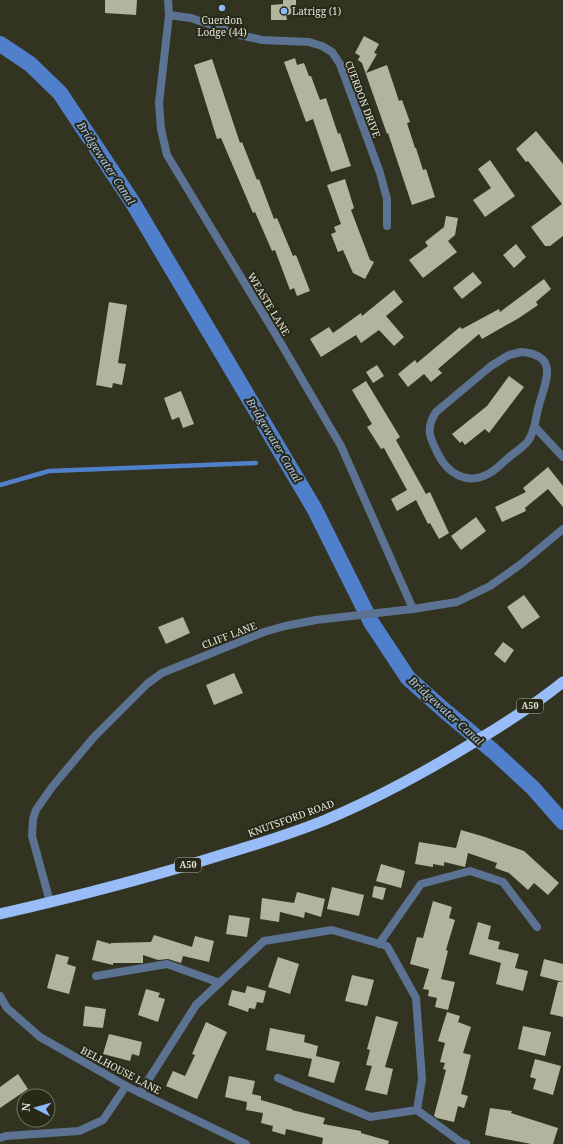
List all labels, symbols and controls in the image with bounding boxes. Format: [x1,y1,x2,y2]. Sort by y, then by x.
marker: Cuerdon Lodge (44) [217,3,227,13]
place label: Latrigg (1) [292,4,341,18]
marker: Latrigg (1) [279,6,289,16]
place label: Cuerdon Lodge (44) [197,13,247,39]
street label: CUERDON DRIVE [342,58,384,140]
water label: Bridgewater Canal [73,118,139,208]
street label: WEASTE LANE [245,270,293,338]
water label: Bridgewater Canal [243,394,306,485]
street label: CLIFF LANE [200,618,258,652]
water label: Bridgewater Canal [405,672,488,749]
road number: A50 [517,699,543,713]
street label: KNUTSFORD ROAD [246,796,336,840]
road number: A50 [175,858,201,872]
street label: BELLHOUSE LANE [78,1043,164,1097]
north arrow [16,1088,56,1128]
text: N [18,1101,34,1112]

